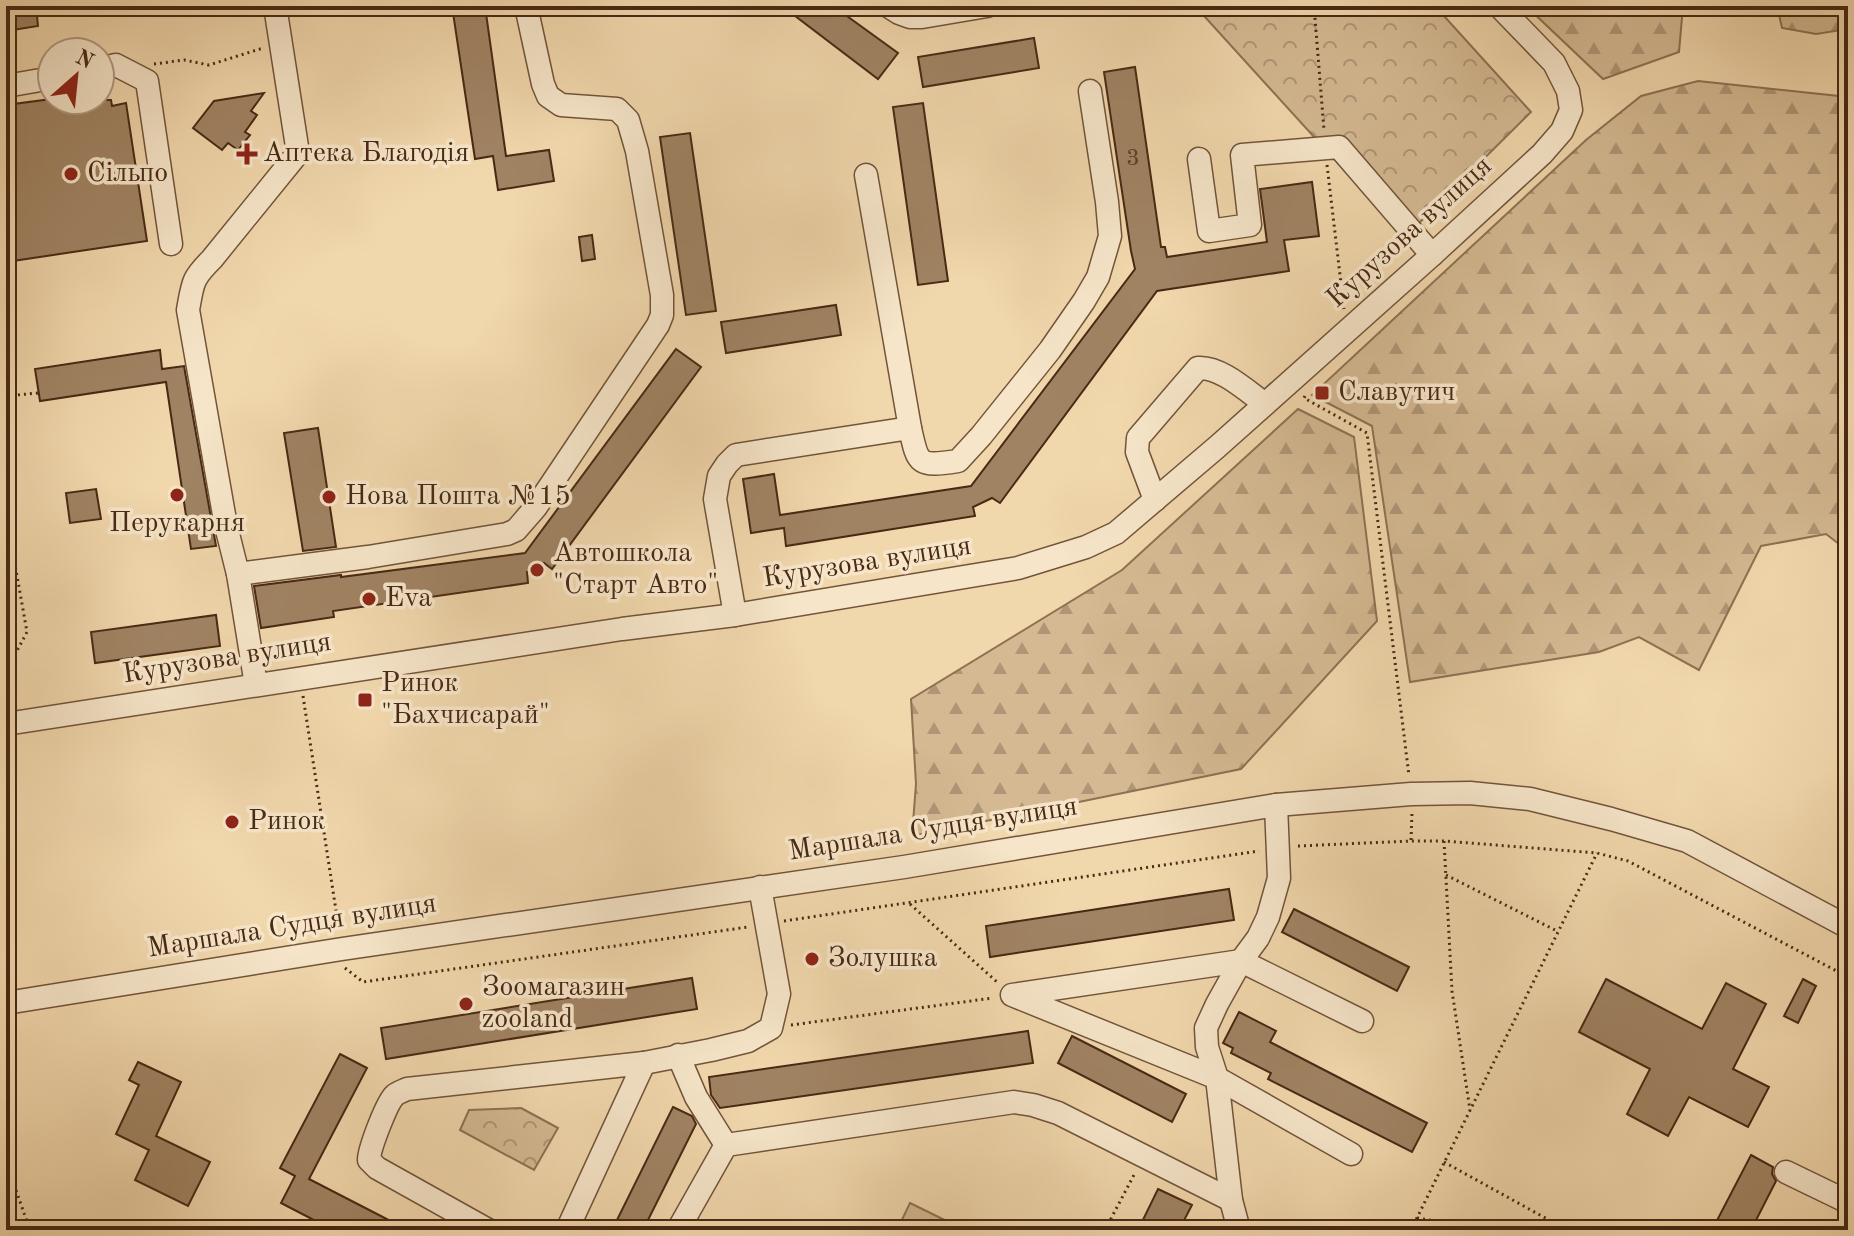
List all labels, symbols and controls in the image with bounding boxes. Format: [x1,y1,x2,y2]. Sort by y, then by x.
north arrow [36,36,116,116]
text: N [72,46,97,74]
place label: Аптека Благодiя [263,140,469,168]
marker: Аптека Благодiя [238,145,256,163]
house number: 3 [1126,147,1140,171]
street label: Курузова вулиця [1322,152,1498,314]
place label: Сільпо [87,160,168,188]
marker: Сільпо [62,165,80,183]
place label: Славутич [1338,379,1455,407]
marker: Славутич [1313,384,1331,402]
place label: Нова Пошта №15 [345,483,571,511]
marker: Перукарня [168,486,186,504]
marker: Нова Пошта №15 [320,488,338,506]
place label: Перукарня [109,510,245,538]
street label: Курузова вулиця [761,533,973,593]
place label: Автошкола "Старт Авто" [553,540,718,600]
marker: Автошкола "Старт Авто" [528,561,546,579]
place label: Eva [385,585,432,613]
marker: Eva [360,590,378,608]
street label: Курузова вулиця [121,629,333,689]
place label: Ринок "Бахчисарай" [381,670,550,730]
marker: Ринок "Бахчисарай" [356,691,374,709]
street label: Маршала Судця вулиця [786,793,1080,867]
place label: Ринок [248,808,325,836]
marker: Ринок [223,813,241,831]
street label: Маршала Судця вулиця [145,890,439,964]
place label: Золушка [828,945,938,973]
marker: Золушка [803,950,821,968]
place label: Зоомагазин zooland [482,974,625,1034]
marker: Зоомагазин zooland [457,995,475,1013]

